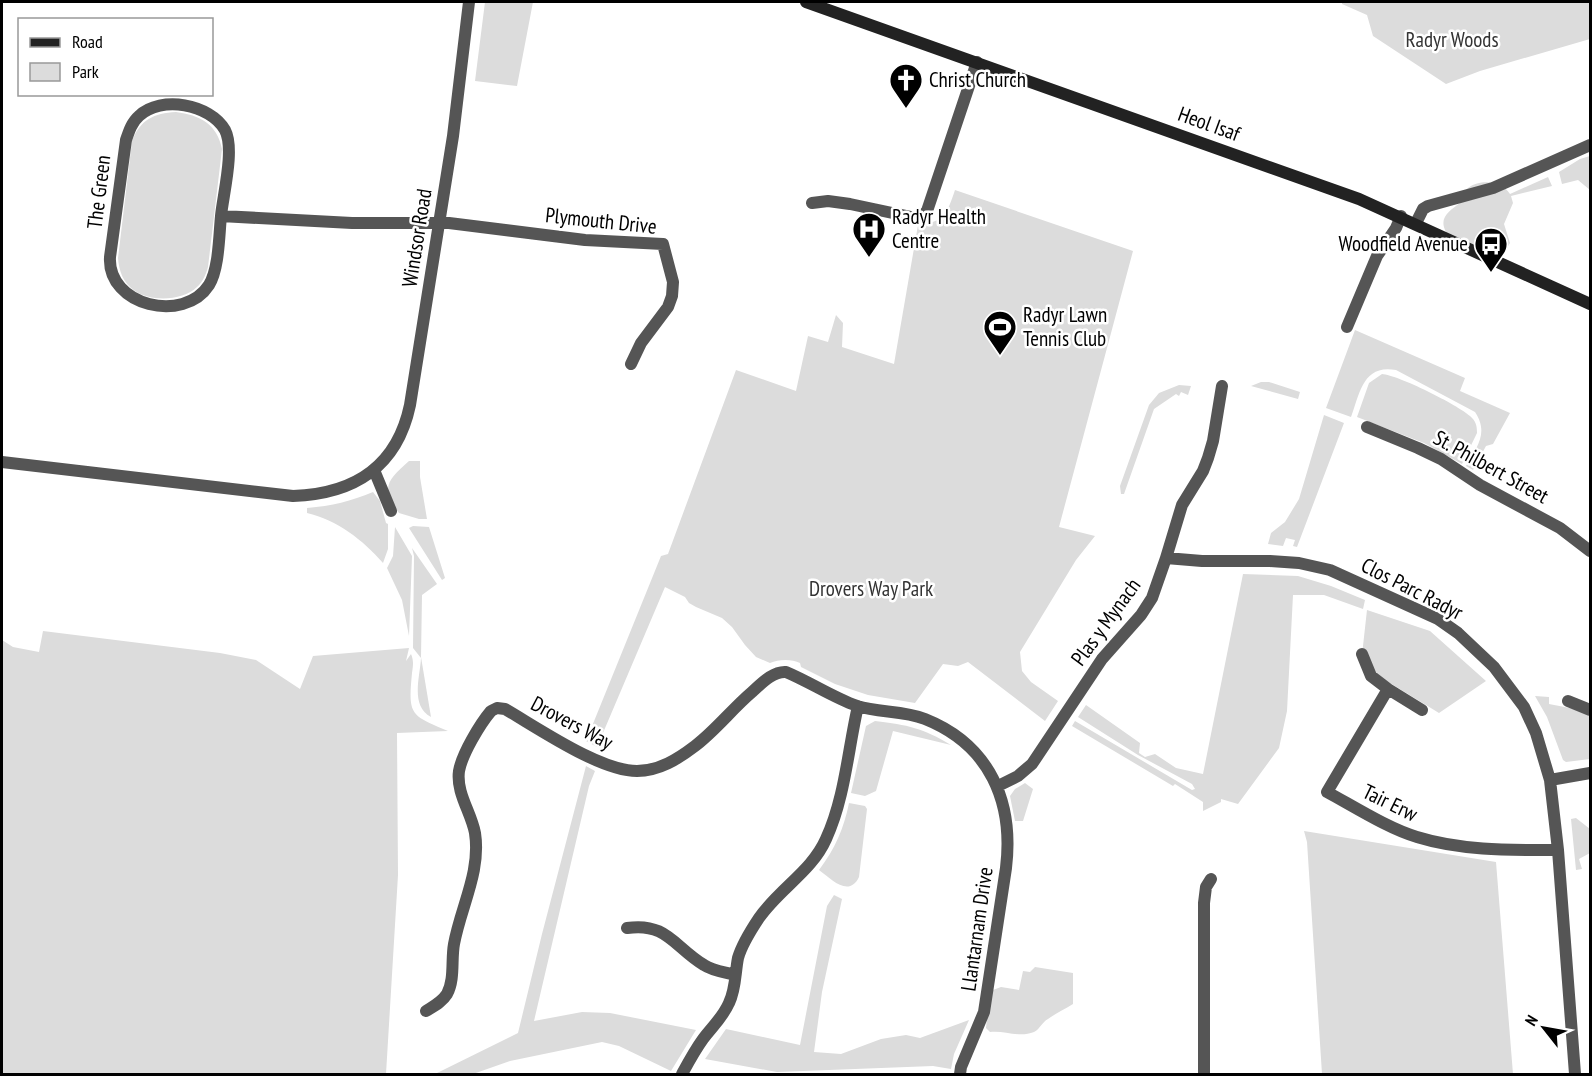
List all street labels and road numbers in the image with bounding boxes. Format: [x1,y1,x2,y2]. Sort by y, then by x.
street label: Heol Isaf [1174,100,1244,147]
street label: The Green [81,153,116,230]
street label: Windsor Road [395,187,438,289]
street label: Plymouth Drive [544,201,658,240]
street label: St. Philbert Street [1429,424,1554,509]
street label: Clos Parc Radyr [1357,551,1468,626]
street label: Plas y Mynach [1065,573,1146,671]
street label: Drovers Way [527,690,618,755]
street label: Tair Erw [1358,778,1423,828]
street label: Llantarnam Drive [954,865,999,993]

